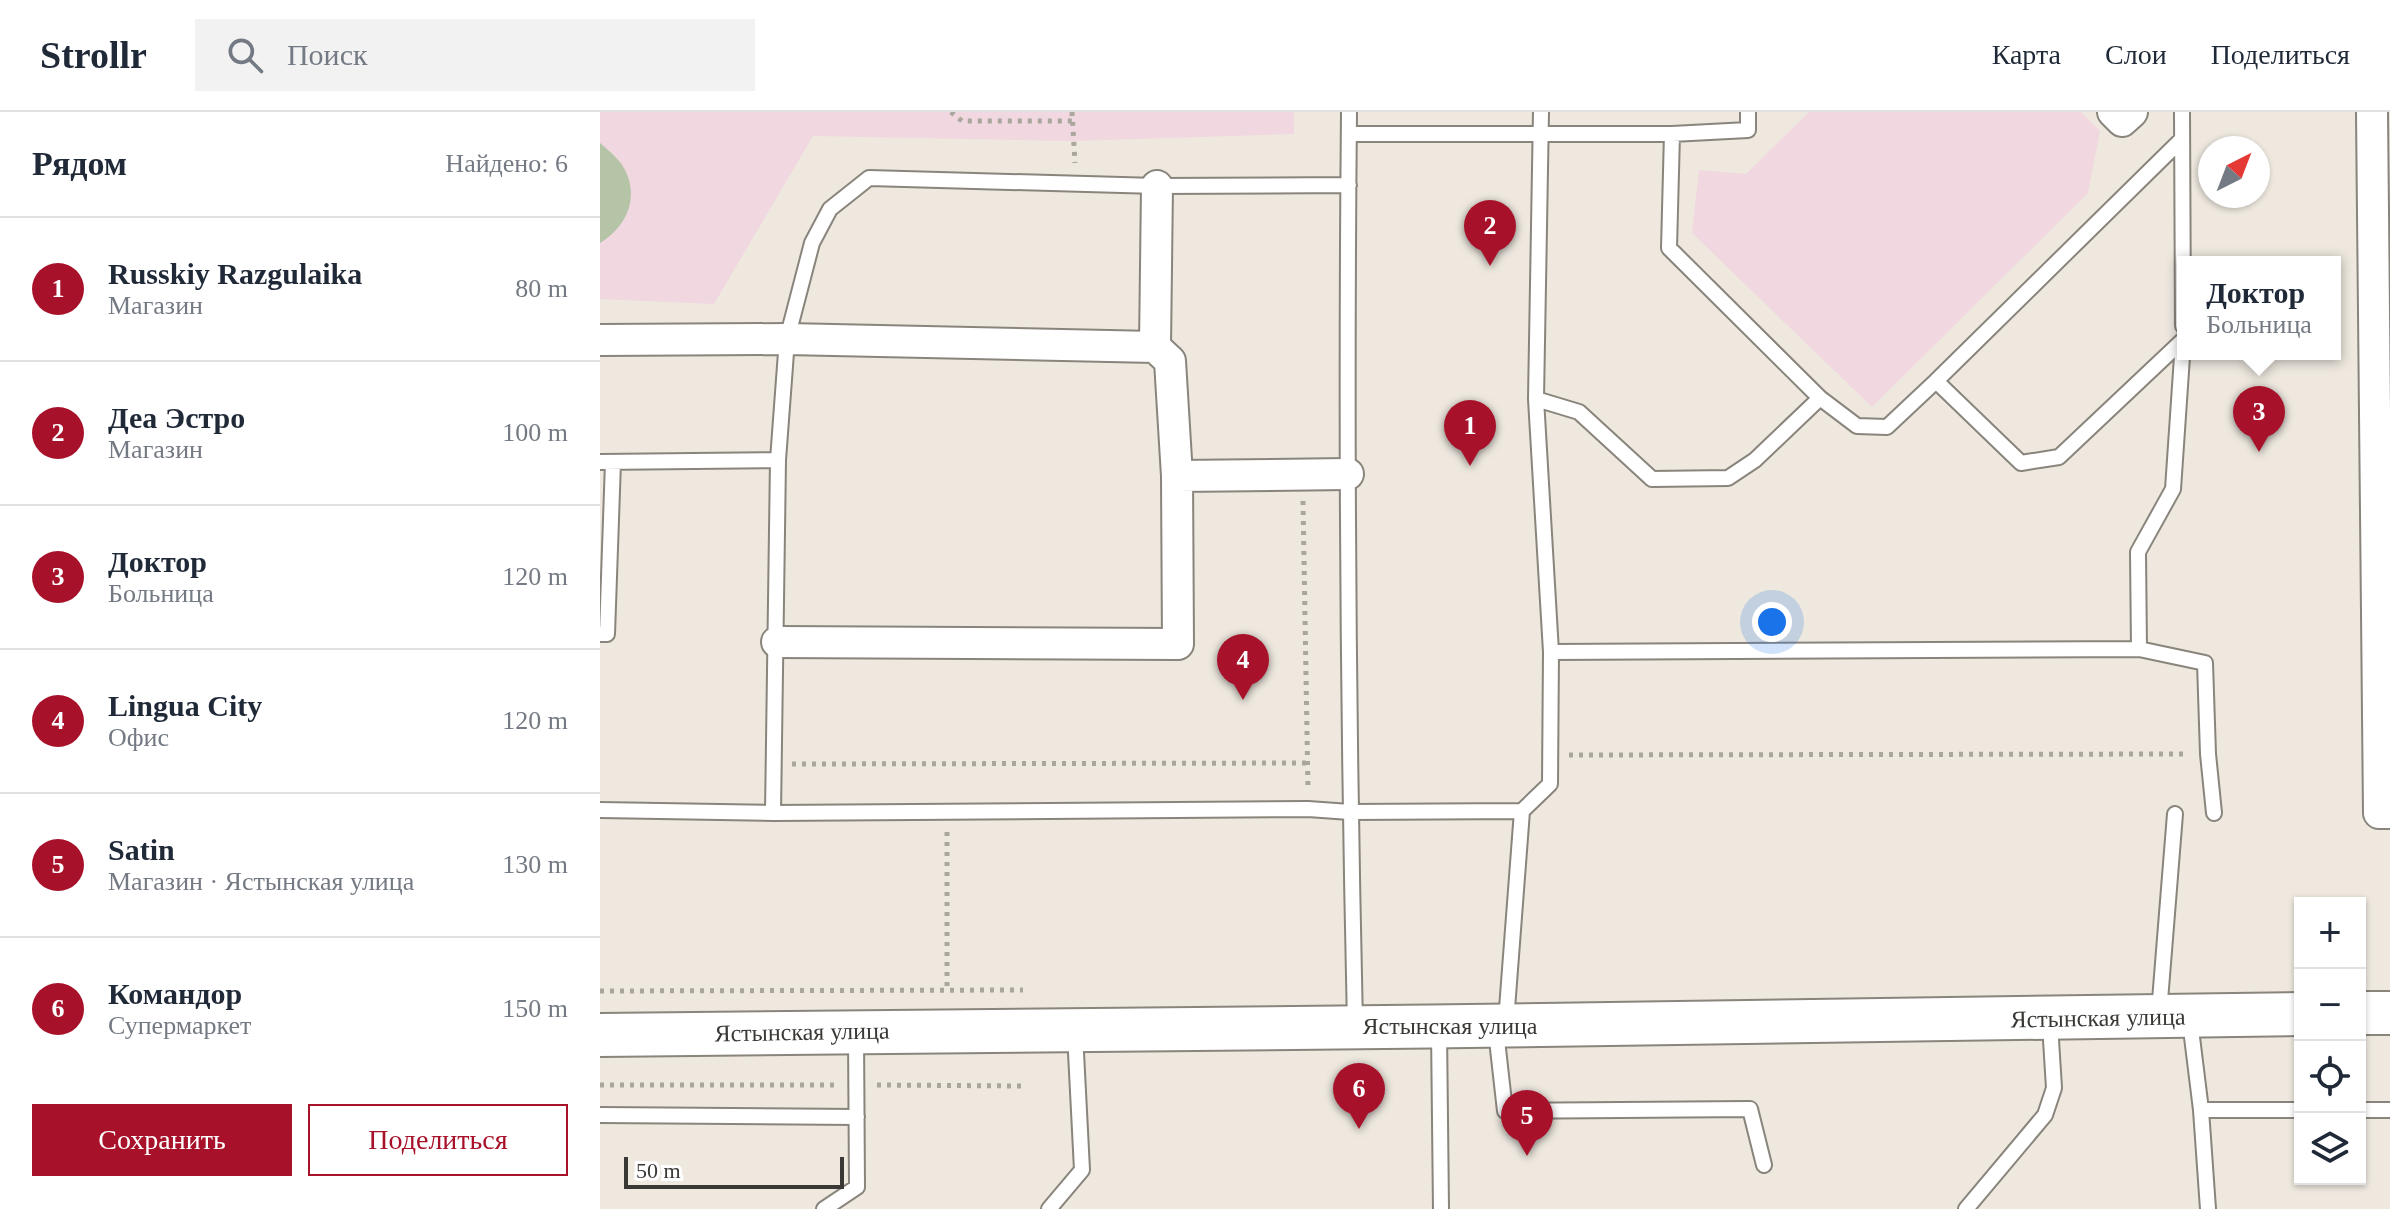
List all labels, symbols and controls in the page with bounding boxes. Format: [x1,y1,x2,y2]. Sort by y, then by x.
search box [195,19,755,91]
icon: search [223,33,267,77]
text: Strollr [40,34,147,76]
text: Поиск [287,38,368,71]
text: Карта [1992,39,2061,70]
text: Слои [2105,39,2167,70]
text: Поделиться [2211,39,2350,70]
north arrow [2198,136,2270,208]
text: Рядом [32,145,127,182]
text: Найдено: 6 [445,149,568,178]
pin: 2 [1464,200,1516,266]
popup [2177,256,2341,360]
text: Russkiy Razgulaika [108,257,362,290]
text: 1 [52,274,65,303]
text: 80 m [515,274,568,303]
text: Доктор [2206,276,2305,309]
text: Магазин [108,291,203,320]
text: Больница [2206,310,2312,339]
pin: 3 [2233,386,2285,452]
pin: 1 [1444,400,1496,466]
text: Деа Эстро [108,401,245,434]
text: 2 [52,418,65,447]
text: 100 m [502,418,568,447]
text: Магазин [108,435,203,464]
text: Доктор [108,545,207,578]
text: 3 [52,562,65,591]
text: 120 m [502,562,568,591]
text: Больница [108,579,214,608]
your location [1752,602,1792,642]
pin: 4 [1217,634,1269,700]
text: Lingua City [108,689,262,722]
text: 4 [52,706,65,735]
text: 120 m [502,706,568,735]
text: Офис [108,723,169,752]
text: Satin [108,833,175,866]
text: 5 [52,850,65,879]
text: 130 m [502,850,568,879]
text: Магазин · Ястынская улица [108,867,414,896]
map controls [2294,897,2366,1185]
button: + [2294,897,2366,969]
button: − [2294,969,2366,1041]
text: Командор [108,977,242,1010]
text: 6 [52,994,65,1023]
text: 150 m [502,994,568,1023]
street label: Ястынская улица [2010,1003,2186,1033]
text: Супермаркет [108,1011,251,1040]
street label: Ястынская улица [1362,1013,1538,1039]
street label: Ястынская улица [714,1017,890,1047]
button: locate [2294,1041,2366,1113]
pin: 6 [1333,1063,1385,1129]
pin: 5 [1501,1090,1553,1156]
button: Сохранить [32,1104,292,1176]
button: Поделиться [308,1104,568,1176]
button: layers [2294,1113,2366,1185]
scale bar [624,1153,844,1189]
text: 50 m [636,1158,681,1183]

